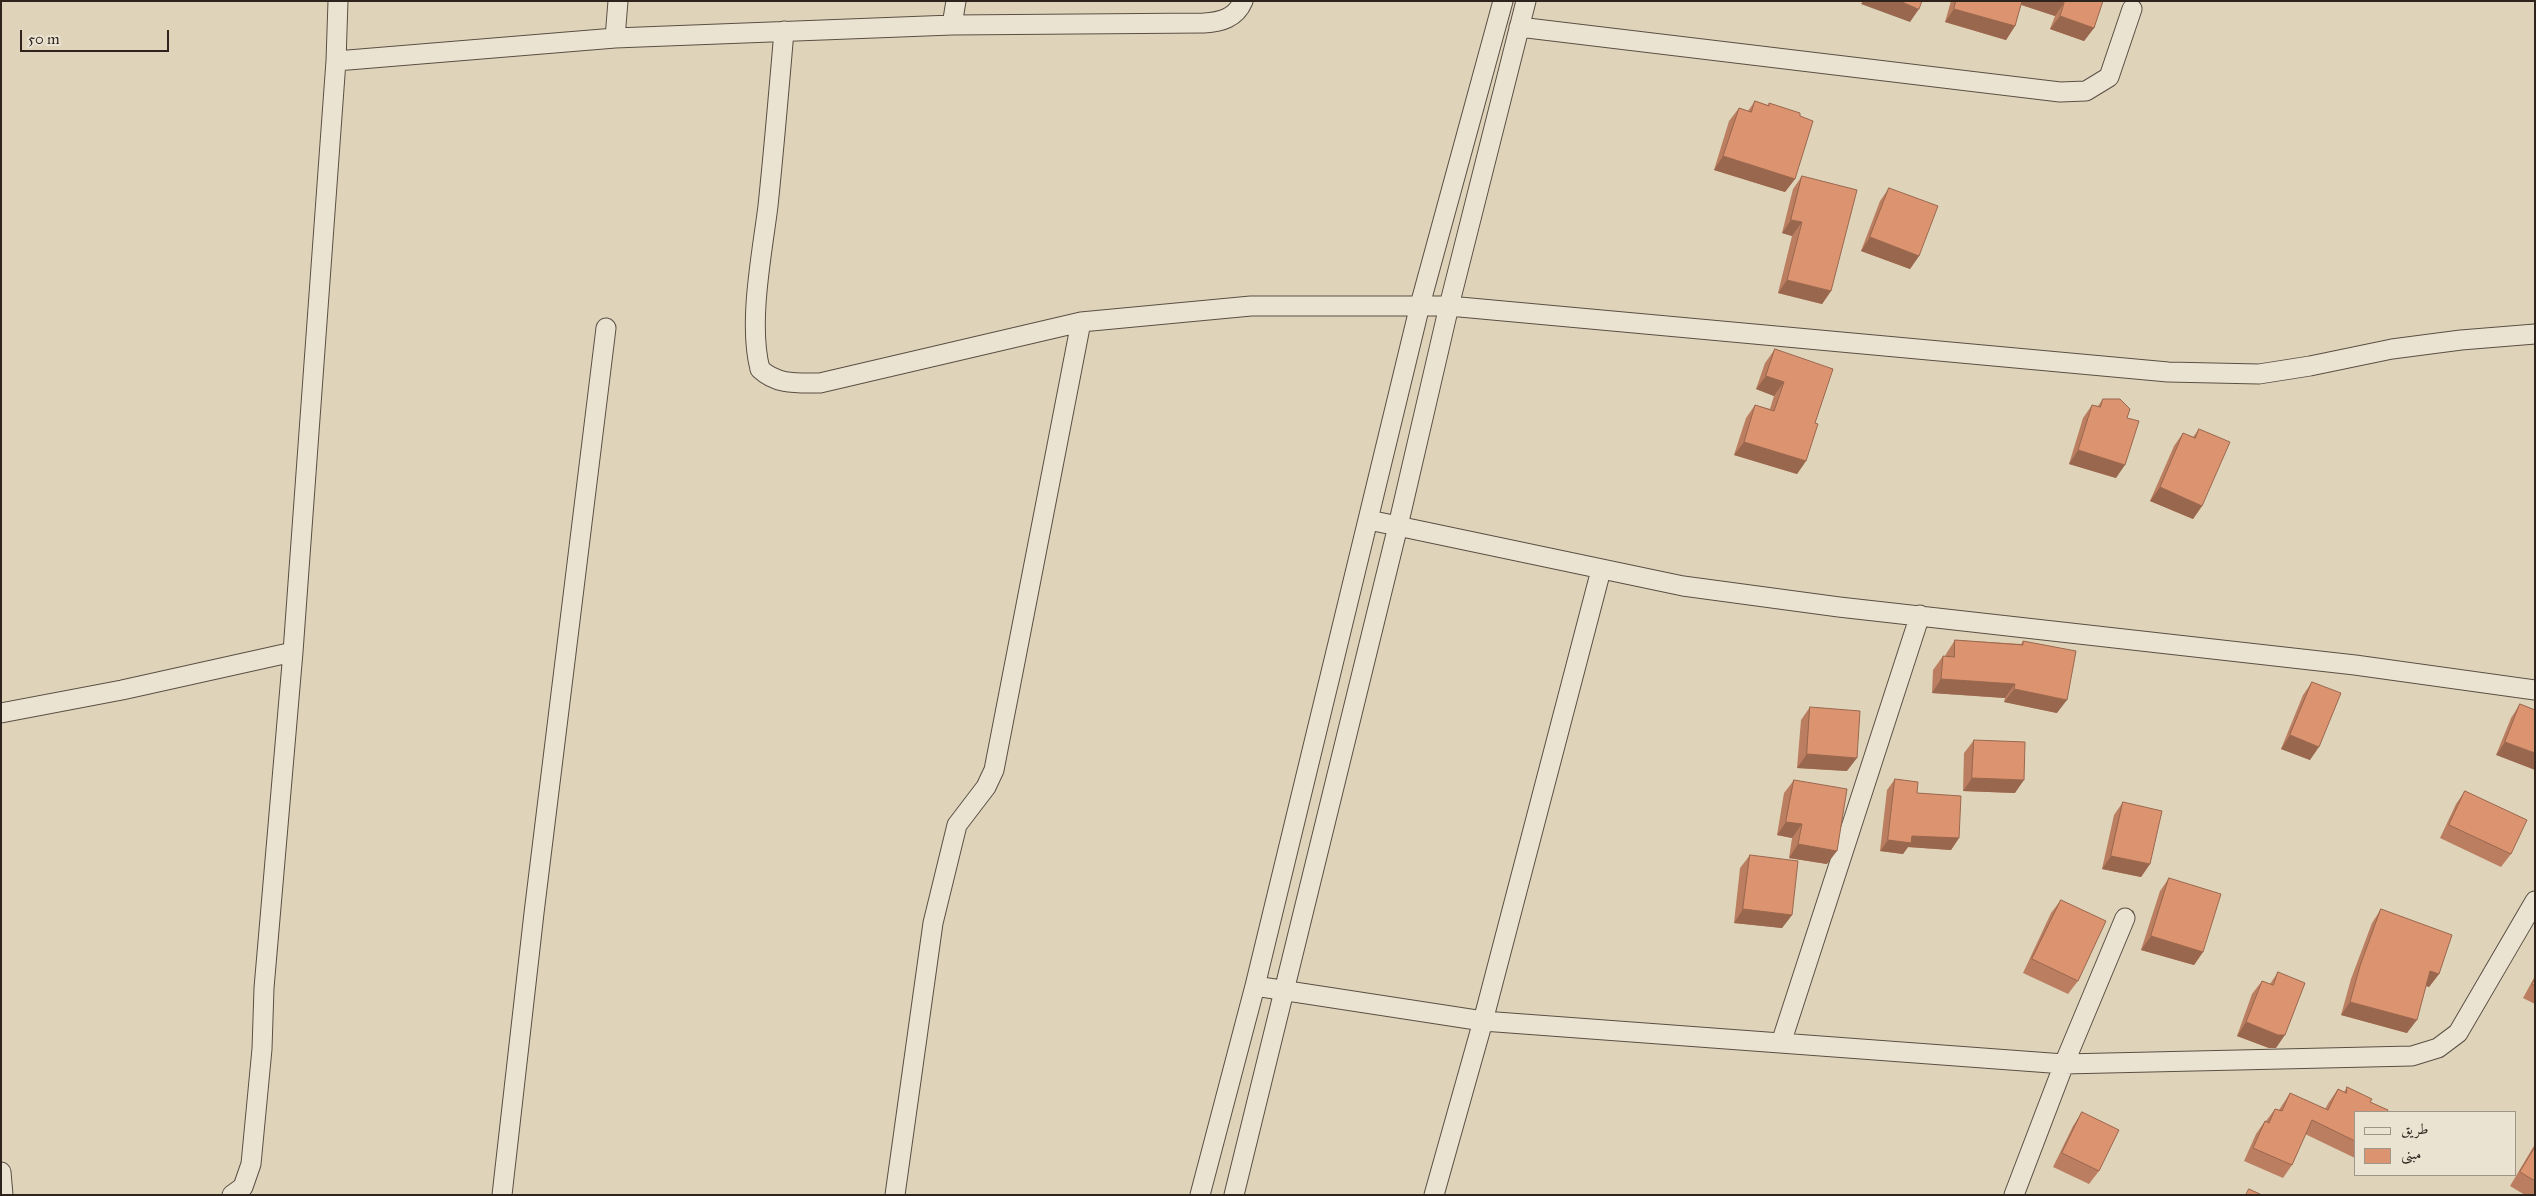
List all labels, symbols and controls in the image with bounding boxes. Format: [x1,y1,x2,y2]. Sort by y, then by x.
scale bar [22,20,171,52]
text: 50 m [28,30,60,48]
legend [2354,1111,2516,1176]
text: طريق [2401,1120,2428,1138]
text: مبنى [2401,1145,2421,1163]

